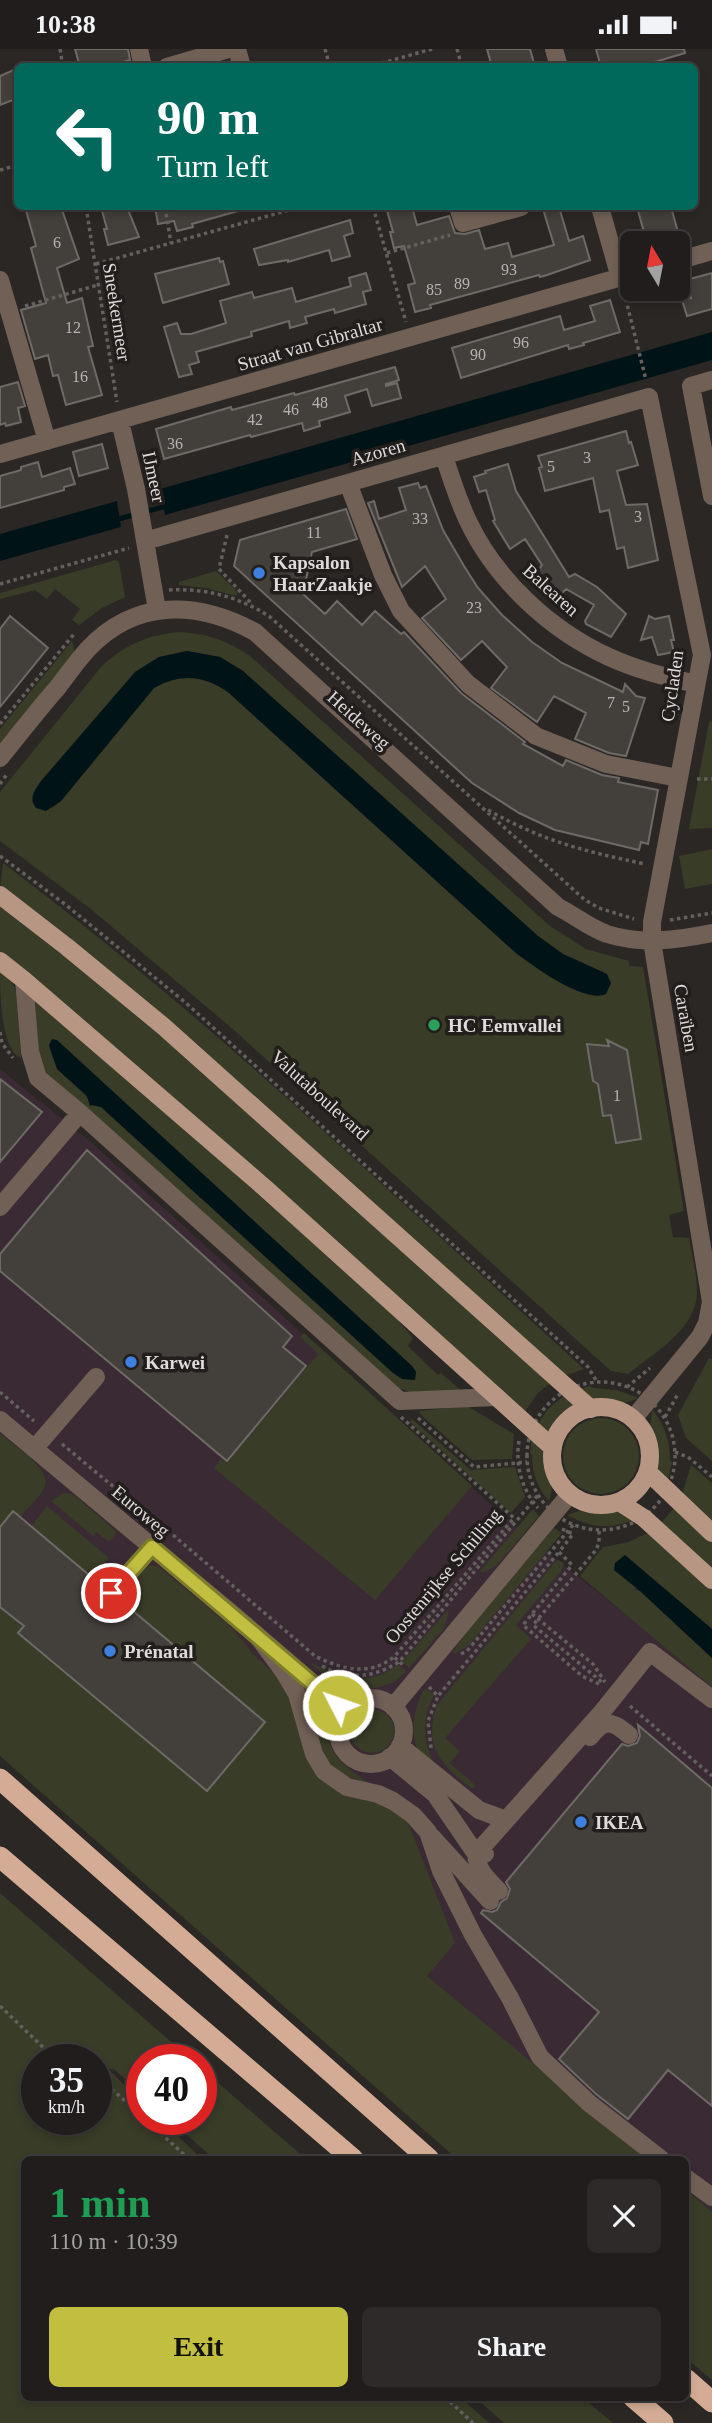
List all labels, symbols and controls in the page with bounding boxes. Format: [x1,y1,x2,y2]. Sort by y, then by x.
text: 10:38 [35,10,96,39]
text: 90 m [157,90,259,145]
icon: left [42,91,133,182]
text: Turn left [157,148,269,184]
north arrow [620,231,690,301]
map controls [620,231,690,301]
house number: 6 [53,234,61,251]
street label: Sneekermeer [99,261,135,363]
house number: 93 [501,261,517,278]
house number: 89 [454,275,470,292]
house number: 85 [426,281,442,298]
street label: Straat van Gibraltar [235,313,386,375]
house number: 12 [65,319,81,336]
house number: 96 [513,334,529,351]
house number: 90 [470,346,486,363]
house number: 16 [72,368,88,385]
house number: 48 [312,394,328,411]
house number: 46 [283,401,299,418]
house number: 42 [247,411,263,428]
street label: Azoren [348,434,408,470]
house number: 36 [167,435,183,452]
house number: 3 [583,449,591,466]
street label: IJmeer [138,450,170,505]
house number: 5 [547,458,555,475]
house number: 3 [634,508,642,525]
house number: 33 [412,510,428,527]
house number: 11 [306,524,322,541]
place label: Kapsalon HaarZaakje [273,552,372,595]
street label: Balearen [519,560,583,621]
marker: Kapsalon HaarZaakje [251,565,267,581]
house number: 23 [466,599,482,616]
street label: Cycladen [657,649,687,723]
street label: Heideweg [323,686,395,754]
house number: 7 [607,694,615,711]
house number: 5 [622,698,630,715]
street label: Caraïben [670,982,702,1054]
place label: HC Eemvallei [448,1015,561,1036]
marker: HC Eemvallei [426,1017,442,1033]
street label: Valutaboulevard [267,1046,374,1145]
house number: 1 [613,1087,621,1104]
place label: Karwei [145,1352,205,1373]
marker: Karwei [123,1354,139,1370]
street label: Euroweg [108,1481,174,1541]
street label: Oostenrijkse Schilling [381,1504,506,1648]
pin [81,1563,141,1623]
icon: arrive [92,1574,130,1612]
place label: Prénatal [124,1641,194,1662]
marker: Prénatal [102,1643,118,1659]
position arrow [301,1668,375,1742]
place label: IKEA [595,1812,644,1833]
marker: IKEA [573,1814,589,1830]
speed limit sign: 40 [126,2044,217,2135]
text: 35 [49,2061,84,2100]
text: km/h [48,2097,85,2117]
button: close [587,2179,661,2253]
text: 1 min [49,2180,151,2226]
text: 110 m · 10:39 [49,2229,178,2254]
button: Exit [49,2307,348,2387]
button: Share [362,2307,661,2387]

